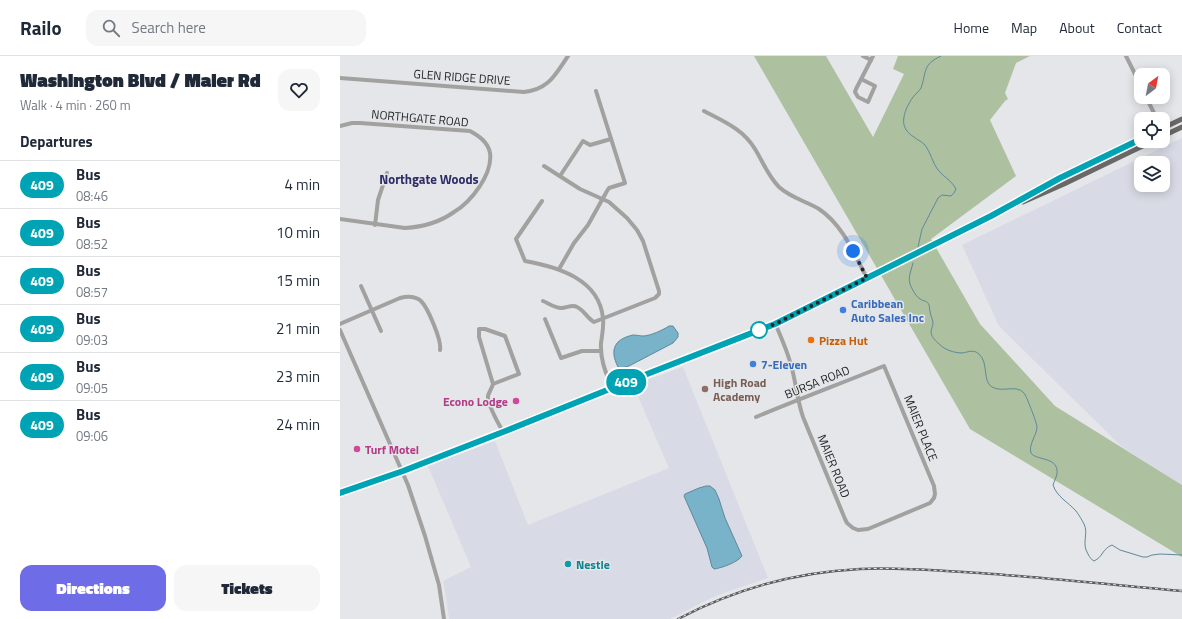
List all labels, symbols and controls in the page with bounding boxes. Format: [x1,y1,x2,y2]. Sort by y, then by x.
search box [86,10,366,46]
text: Railo [20,13,62,42]
text: Search here [132,16,206,39]
icon: search [100,17,122,39]
text: Home [954,17,989,38]
text: Map [1011,17,1037,38]
text: About [1059,17,1095,38]
text: Contact [1117,17,1162,38]
street label: GLEN RIDGE DRIVE [413,64,511,90]
text: Washington Blvd / Maier Rd [20,65,261,94]
north arrow [1134,68,1170,104]
map controls [1134,68,1170,192]
button: heart [278,69,320,111]
text: Walk · 4 min · 260 m [20,95,131,115]
street label: NORTHGATE ROAD [371,104,470,132]
button: locate [1134,112,1170,148]
text: Departures [20,130,93,153]
button: layers [1134,156,1170,192]
text: Bus [76,163,101,186]
district label: Northgate Woods [379,169,479,189]
text: 4 min [284,173,320,196]
text: 409 [30,174,54,195]
text: 08:46 [76,186,108,206]
text: Bus [76,211,101,234]
text: 10 min [276,221,320,244]
text: 409 [30,222,54,243]
text: 08:52 [76,234,108,254]
your location [843,241,863,261]
text: Bus [76,259,101,282]
text: 15 min [276,269,320,292]
text: 409 [30,270,54,291]
text: 08:57 [76,282,108,302]
place label: Caribbean Auto Sales Inc [851,294,924,327]
marker: Caribbean Auto Sales Inc [838,305,848,315]
text: Bus [76,307,101,330]
text: 21 min [276,317,320,340]
text: 409 [30,318,54,339]
unlabelled marker [750,321,768,339]
text: 09:03 [76,330,108,350]
place label: Pizza Hut [819,331,869,350]
marker: Pizza Hut [806,335,816,345]
text: Bus [76,355,101,378]
place label: 7-Eleven [761,355,807,374]
marker: 7-Eleven [748,359,758,369]
street label: BURSA ROAD [782,360,853,404]
text: 23 min [276,365,320,388]
text: 409 [30,366,54,387]
line badge: 409 [603,369,649,395]
text: 409 [614,371,638,392]
place label: High Road Academy [713,373,766,406]
text: 09:05 [76,378,108,398]
marker: High Road Academy [700,384,710,394]
place label: Econo Lodge [443,392,508,411]
street label: MAIER PLACE [899,392,943,464]
marker: Econo Lodge [511,396,521,406]
text: Bus [76,403,101,426]
text: 24 min [276,413,320,436]
text: 409 [30,414,54,435]
text: 09:06 [76,426,108,446]
street label: MAIER ROAD [813,431,855,501]
place label: Turf Motel [365,440,419,459]
marker: Turf Motel [352,444,362,454]
place label: Nestle [576,555,610,574]
marker: Nestle [563,559,573,569]
button: Directions [20,565,166,611]
button: Tickets [174,565,320,611]

